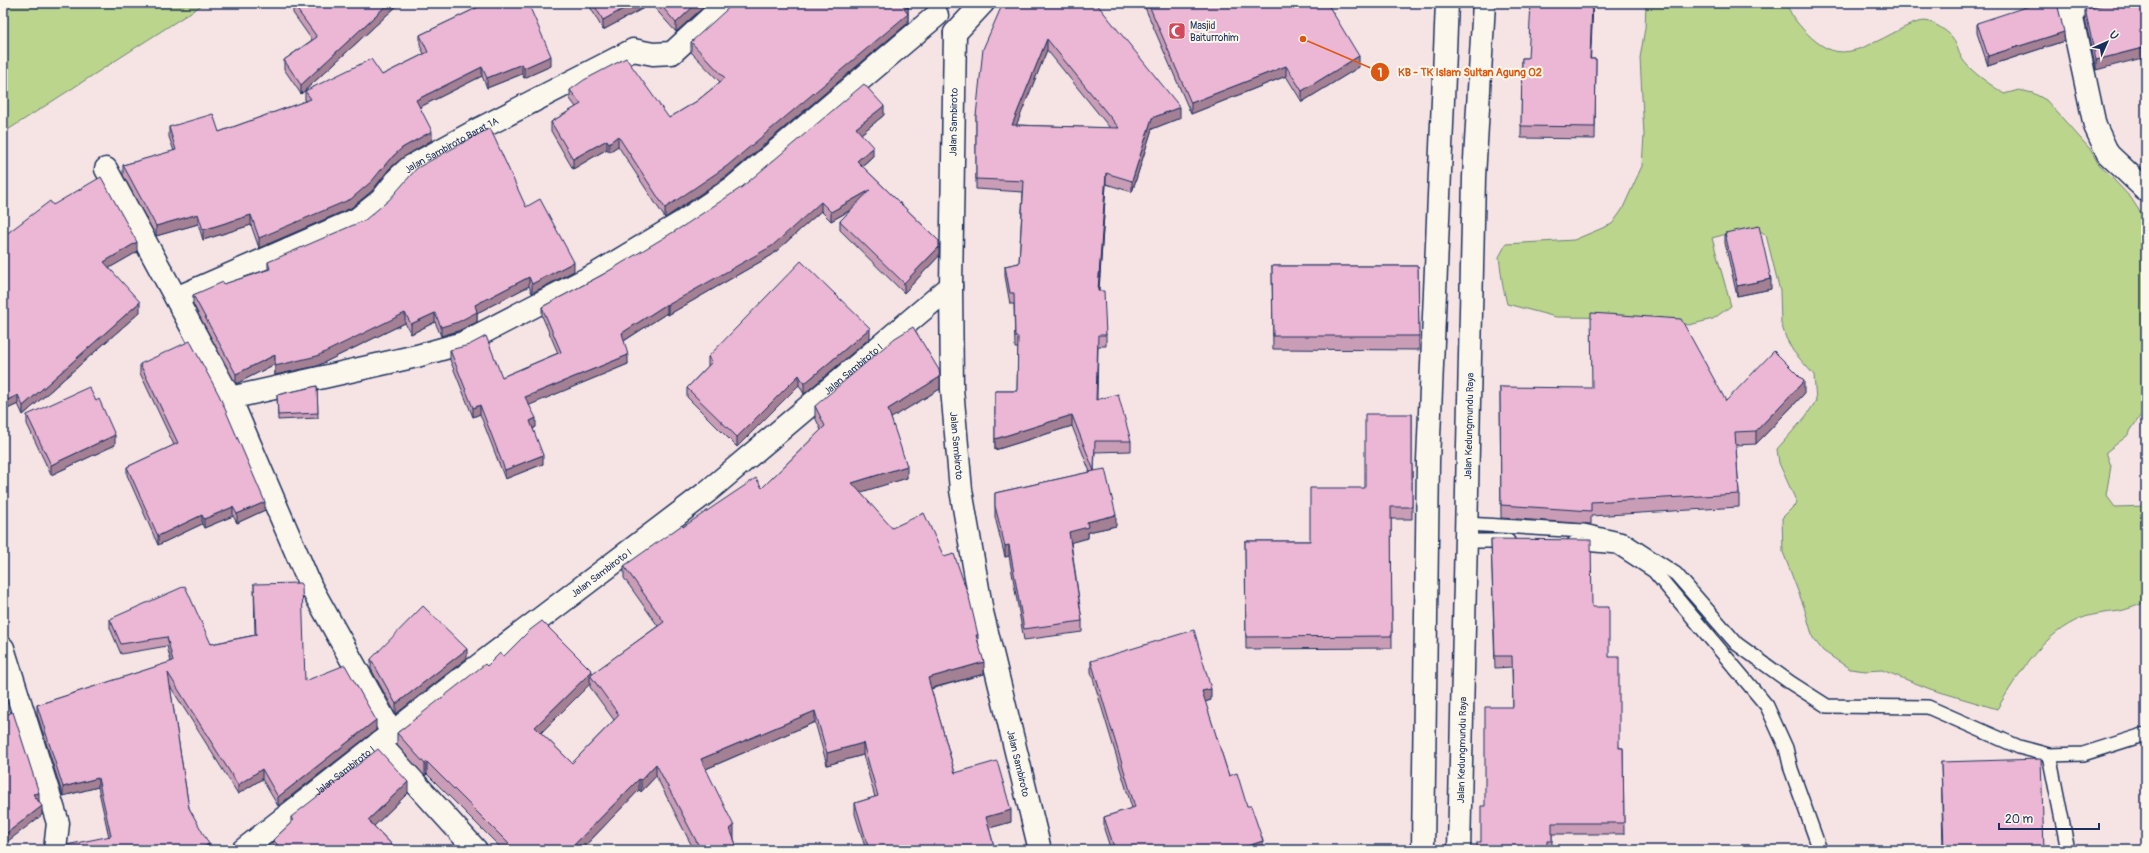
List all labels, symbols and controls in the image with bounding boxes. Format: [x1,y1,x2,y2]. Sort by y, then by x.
place label: Masjid Baiturrohim [1190,20,1239,44]
mosque icon: Masjid Baiturrohim [1167,21,1187,41]
north arrow [2087,22,2127,62]
text: U [2107,28,2121,42]
callout: KB - TK Islam Sultan Agung 02 [1370,61,1550,84]
text: 1 [1378,66,1382,81]
text: KB - TK Islam Sultan Agung 02 [1398,66,1542,79]
street label: Jalan Sambiroto [947,87,961,156]
street label: Jalan Sambiroto Barat 1A [402,115,501,176]
street label: Jalan Sambiroto I [822,341,885,398]
street label: Jalan Kedungmundu Raya [1462,372,1477,480]
street label: Jalan Sambiroto [947,411,965,481]
street label: Jalan Sambiroto I [569,546,634,600]
street label: Jalan Kedungmundu Raya [1455,696,1469,804]
street label: Jalan Sambiroto [1004,729,1032,799]
street label: Jalan Sambiroto I [313,744,378,798]
scale bar [1999,805,2099,831]
text: 20 m [2005,812,2034,827]

